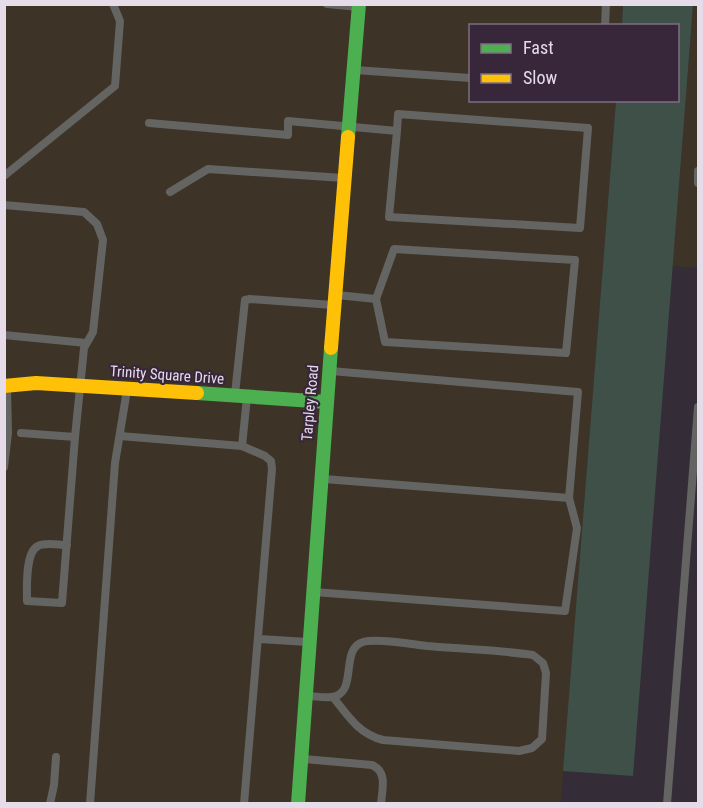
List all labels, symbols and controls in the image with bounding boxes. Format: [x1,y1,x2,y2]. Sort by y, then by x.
legend [469,24,679,102]
text: Fast [523,37,554,58]
text: Slow [523,67,558,88]
street label: Trinity Square Drive [109,362,225,388]
street label: Tarpley Road [298,364,322,442]

